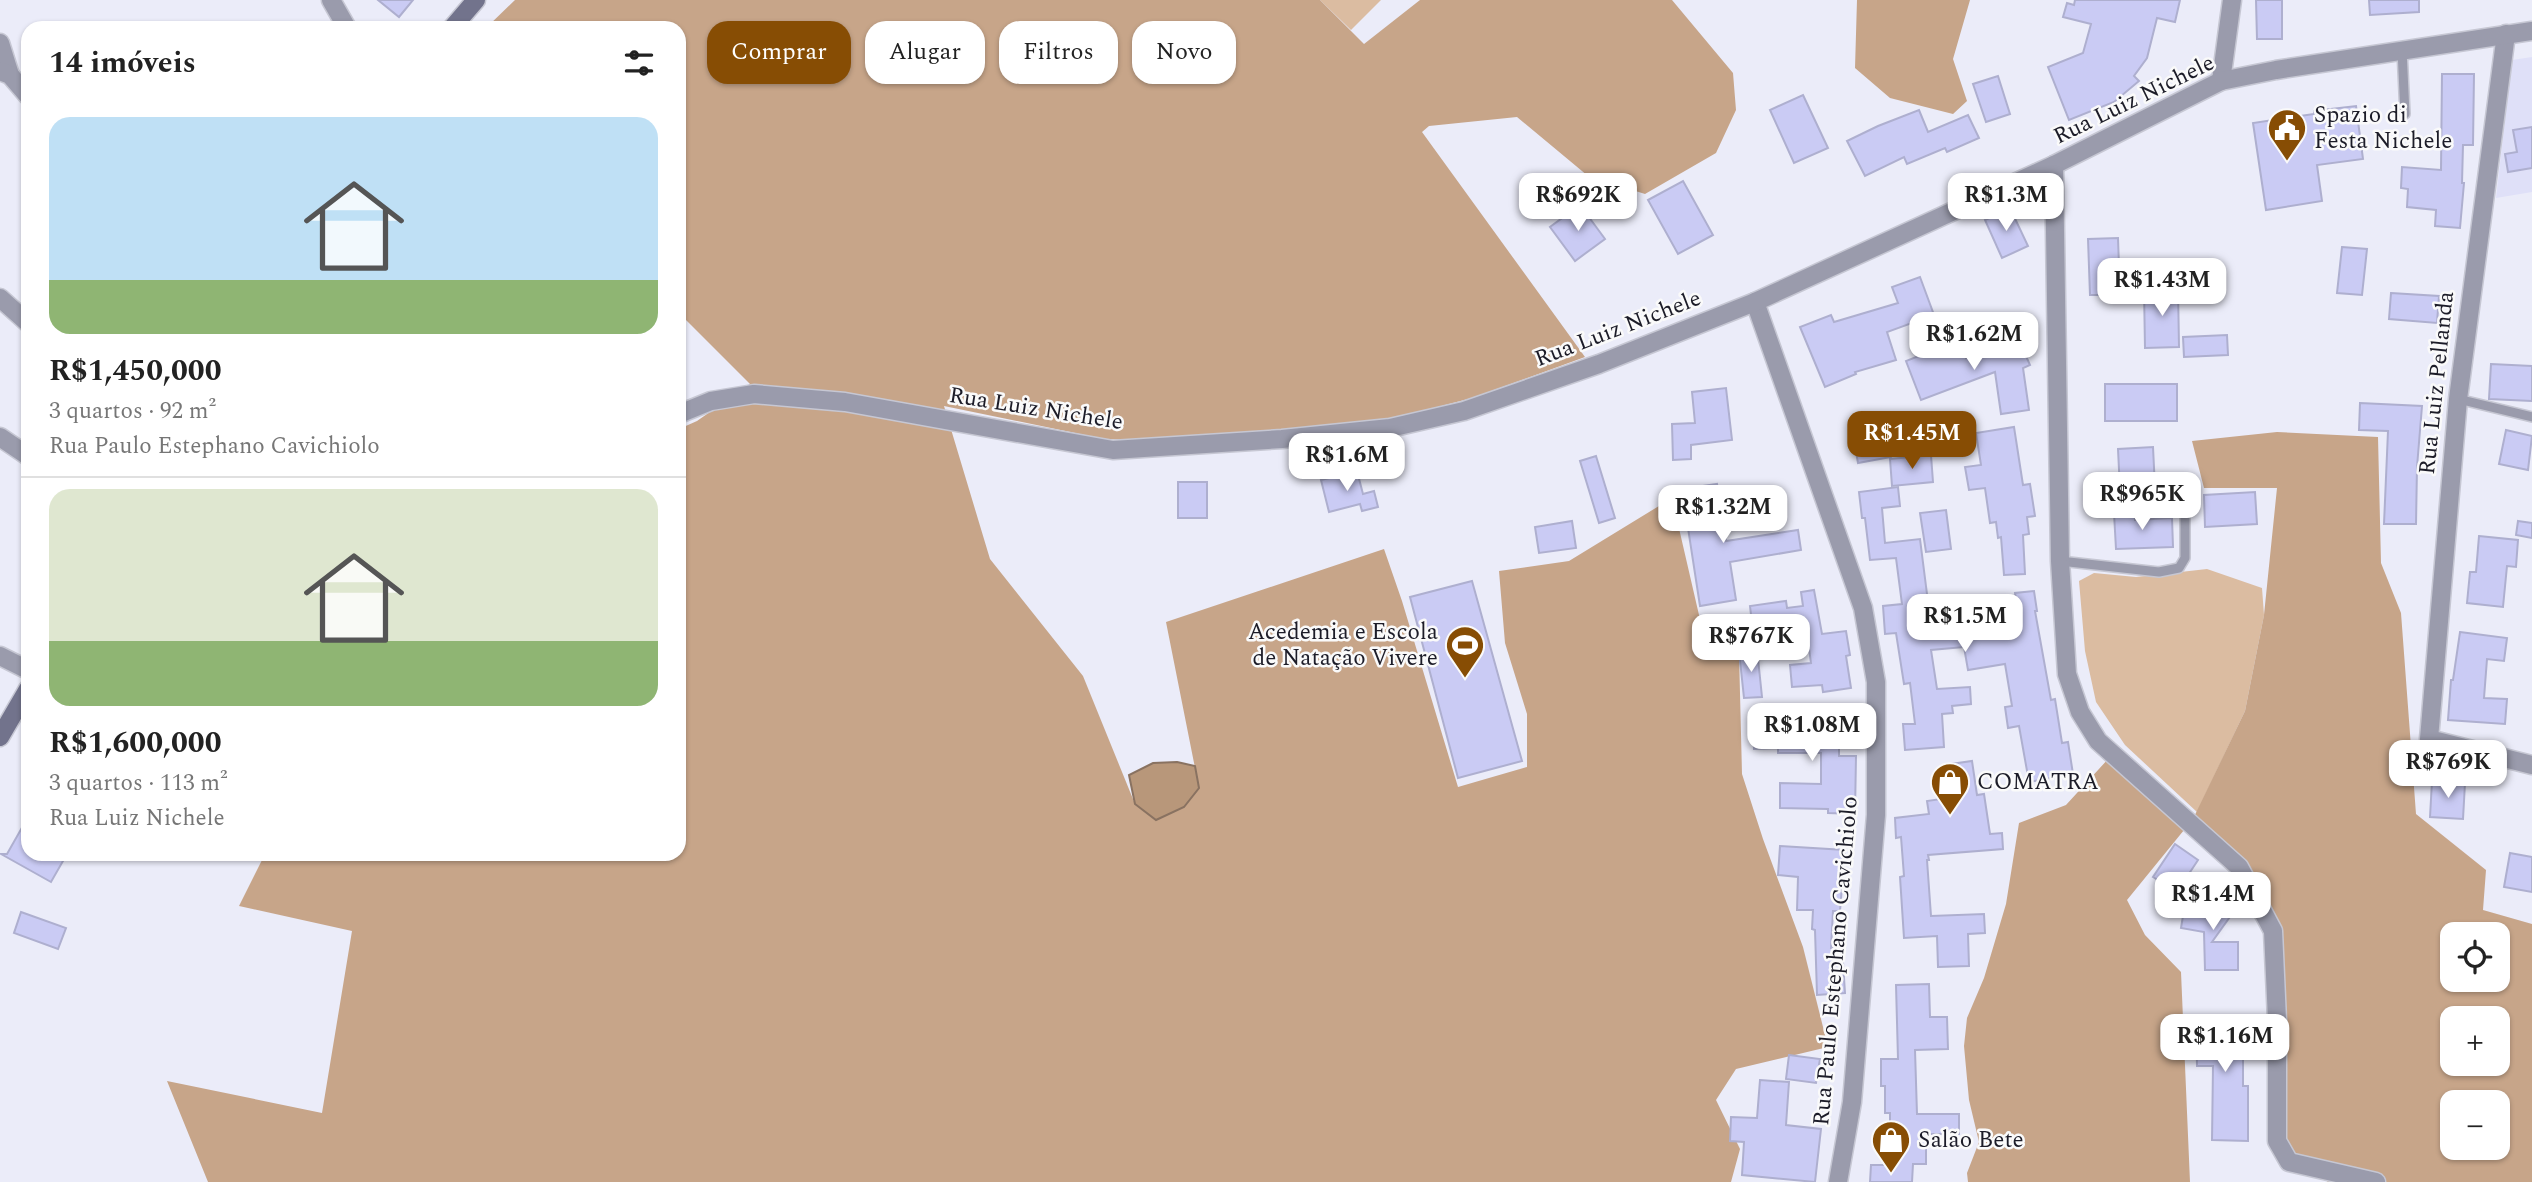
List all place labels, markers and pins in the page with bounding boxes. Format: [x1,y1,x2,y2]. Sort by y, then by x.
place label: Spazio di Festa Nichele [2314,98,2452,159]
public building icon: Spazio di Festa Nichele [2266,107,2308,162]
pin: R$692K [1521,174,1635,233]
pin: R$1.3M [1949,174,2063,233]
pin: R$1.43M [2097,258,2227,318]
pin: R$1.62M [1909,312,2039,372]
pin: R$1.45M [1847,412,1977,471]
pin: R$1.6M [1290,434,1404,493]
pin: R$965K [2085,472,2199,532]
pin: R$1.32M [1658,486,1788,545]
pin: R$1.5M [1908,594,2022,654]
pin: R$767K [1694,614,1808,674]
place label: Acedemia e Escola de Natação Vivere [1248,615,1438,676]
sports icon: Acedemia e Escola de Natação Vivere [1444,624,1486,679]
pin: R$1.08M [1747,704,1877,763]
pin: R$769K [2391,740,2505,800]
shop icon: COMATRA [1929,761,1971,816]
place label: COMATRA [1977,765,2099,800]
pin: R$1.4M [2156,872,2270,932]
pin: R$1.16M [2160,1014,2290,1074]
shop icon: Salão Bete [1870,1119,1912,1174]
place label: Salão Bete [1918,1123,2024,1158]

